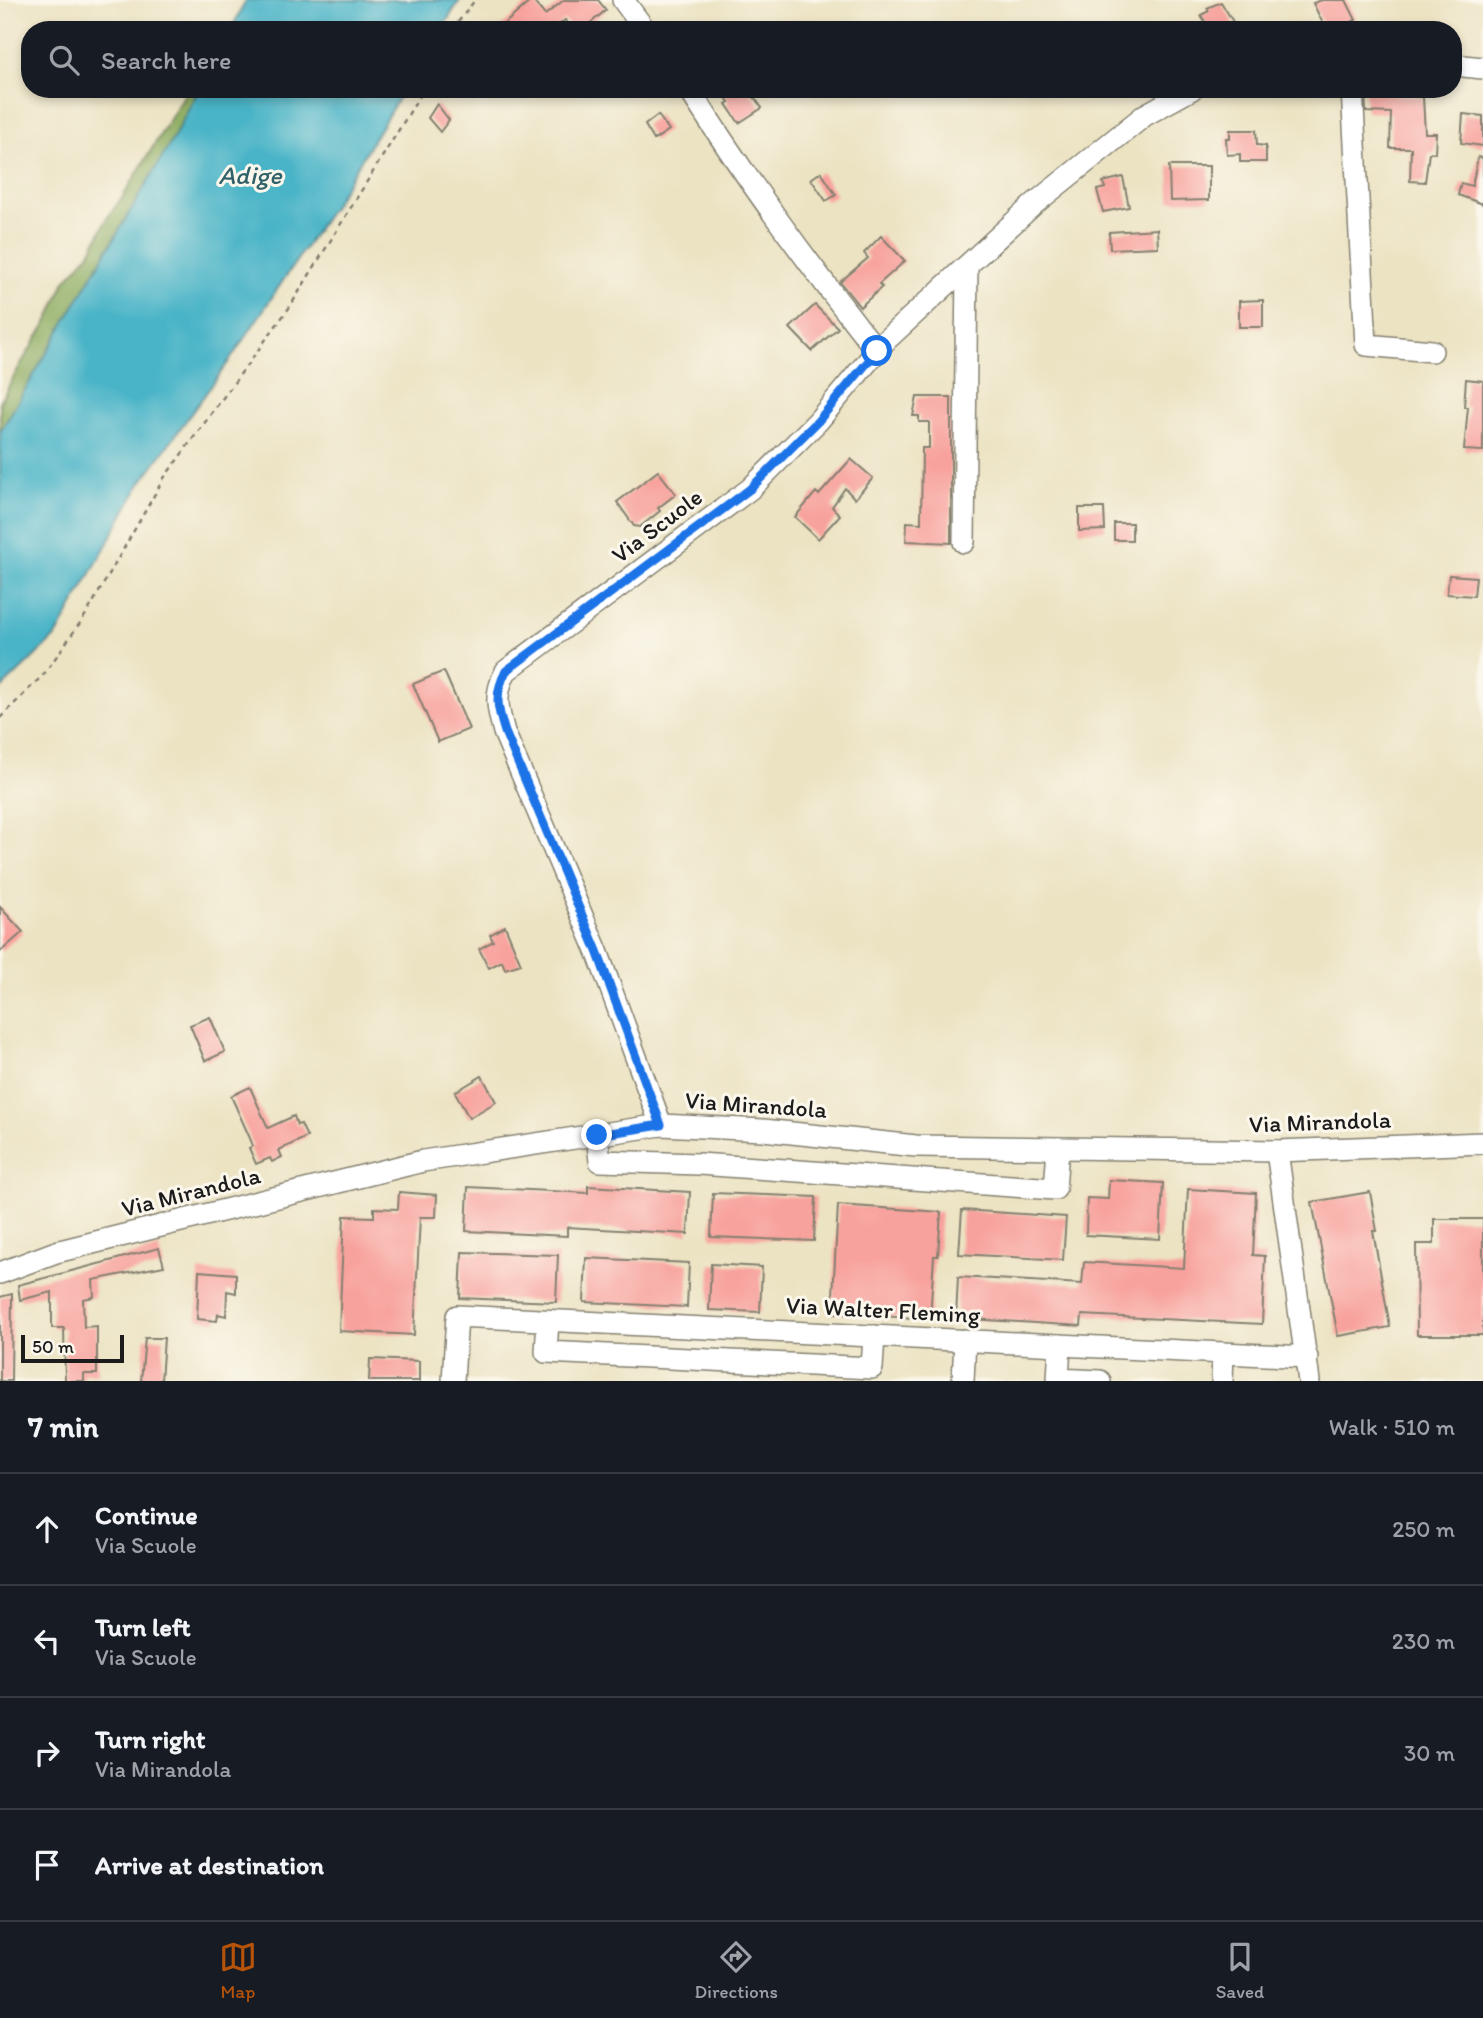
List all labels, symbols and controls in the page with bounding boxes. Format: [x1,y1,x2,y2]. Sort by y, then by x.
search box [21,21,1462,98]
icon: search [45,41,83,79]
text: Search here [101,44,231,76]
water label: Adige [218,159,283,191]
route start [861,335,892,366]
street label: Via Scuole [606,482,708,569]
street label: Via Mirandola [684,1085,829,1124]
street label: Via Mirandola [1248,1105,1392,1138]
route end [581,1119,612,1150]
street label: Via Mirandola [118,1160,264,1223]
street label: Via Walter Fleming [785,1290,982,1329]
scale bar [21,1332,124,1364]
text: 50 m [32,1335,74,1358]
text: 7 min [28,1408,99,1445]
text: Walk · 510 m [1329,1413,1455,1441]
text: Continue [95,1499,198,1531]
icon: ahead [28,1510,66,1548]
text: 250 m [1392,1515,1455,1543]
text: Via Scuole [95,1531,197,1559]
text: Turn left [95,1611,191,1643]
icon: left [28,1622,66,1660]
text: 230 m [1392,1627,1455,1655]
text: Via Scuole [95,1643,197,1671]
text: Turn right [95,1723,206,1755]
icon: right [28,1734,66,1772]
text: 30 m [1404,1739,1455,1767]
text: Via Mirandola [95,1755,231,1783]
icon: arrive [28,1846,66,1884]
text: Arrive at destination [95,1849,324,1881]
tab: Map [219,1938,257,2003]
tab: Directions [694,1938,778,2003]
tab: Saved [1216,1938,1264,2003]

